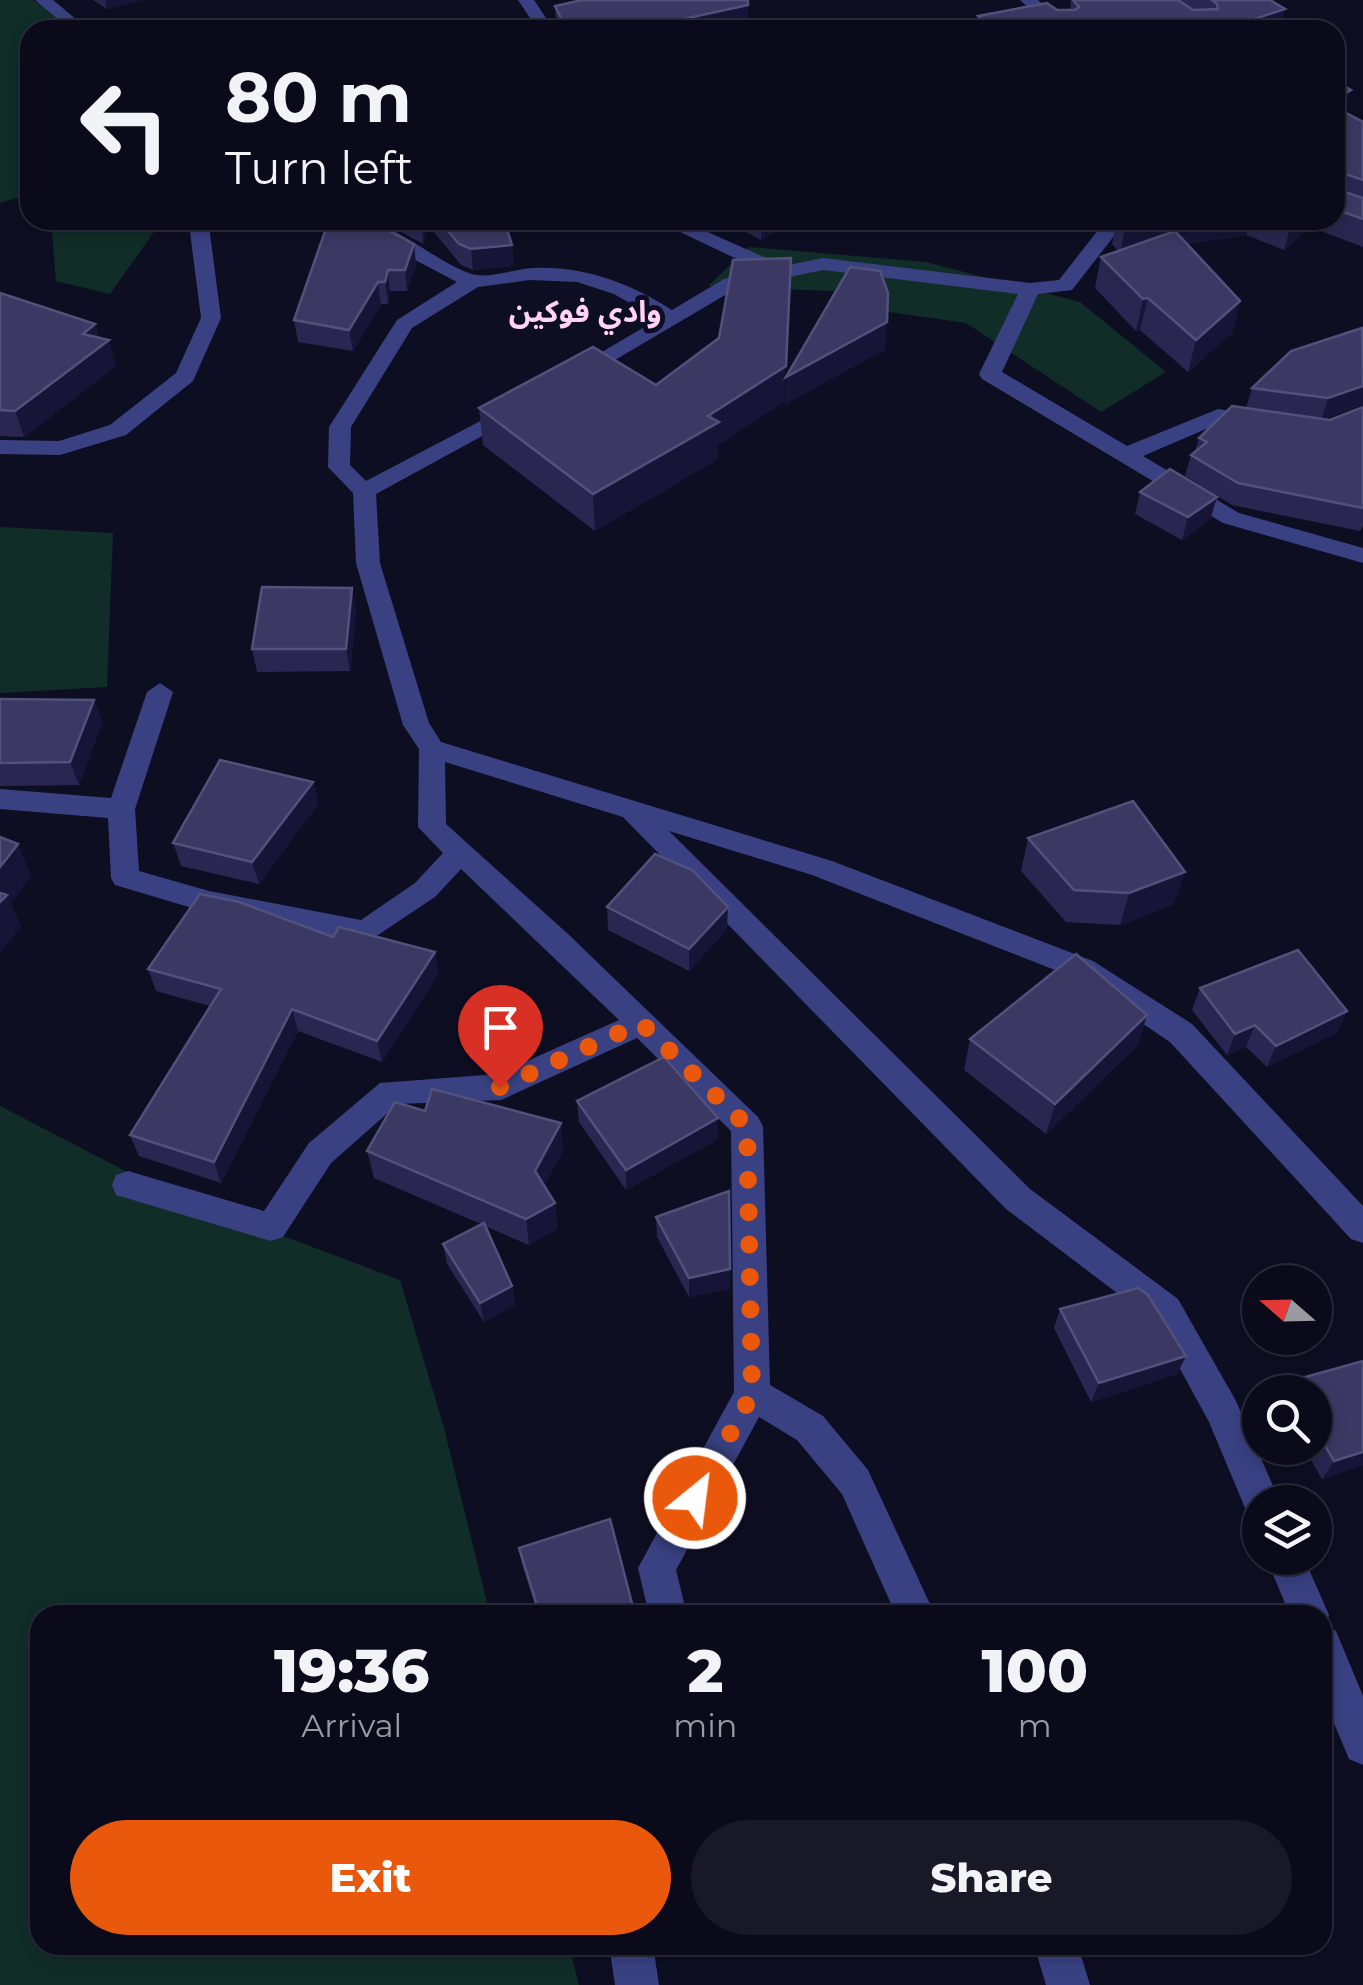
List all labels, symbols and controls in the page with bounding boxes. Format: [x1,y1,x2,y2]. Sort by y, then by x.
text: 80 m [225,54,412,140]
icon: left [60,60,190,190]
text: Turn left [225,140,413,195]
district label: وادي فوكين [509,293,661,335]
pin [458,985,543,1088]
icon: arrive [473,1000,528,1055]
north arrow [1242,1265,1332,1355]
map controls [1242,1265,1332,1575]
button: search [1242,1375,1332,1465]
position arrow [643,1446,747,1550]
button: layers [1242,1485,1332,1575]
text: 19:36 [274,1634,429,1707]
text: 2 [687,1634,723,1707]
text: 100 [982,1634,1088,1707]
text: Arrival [301,1706,402,1745]
text: min [673,1706,738,1745]
text: m [1018,1706,1052,1745]
button: Exit [70,1820,671,1935]
button: Share [691,1820,1292,1935]

